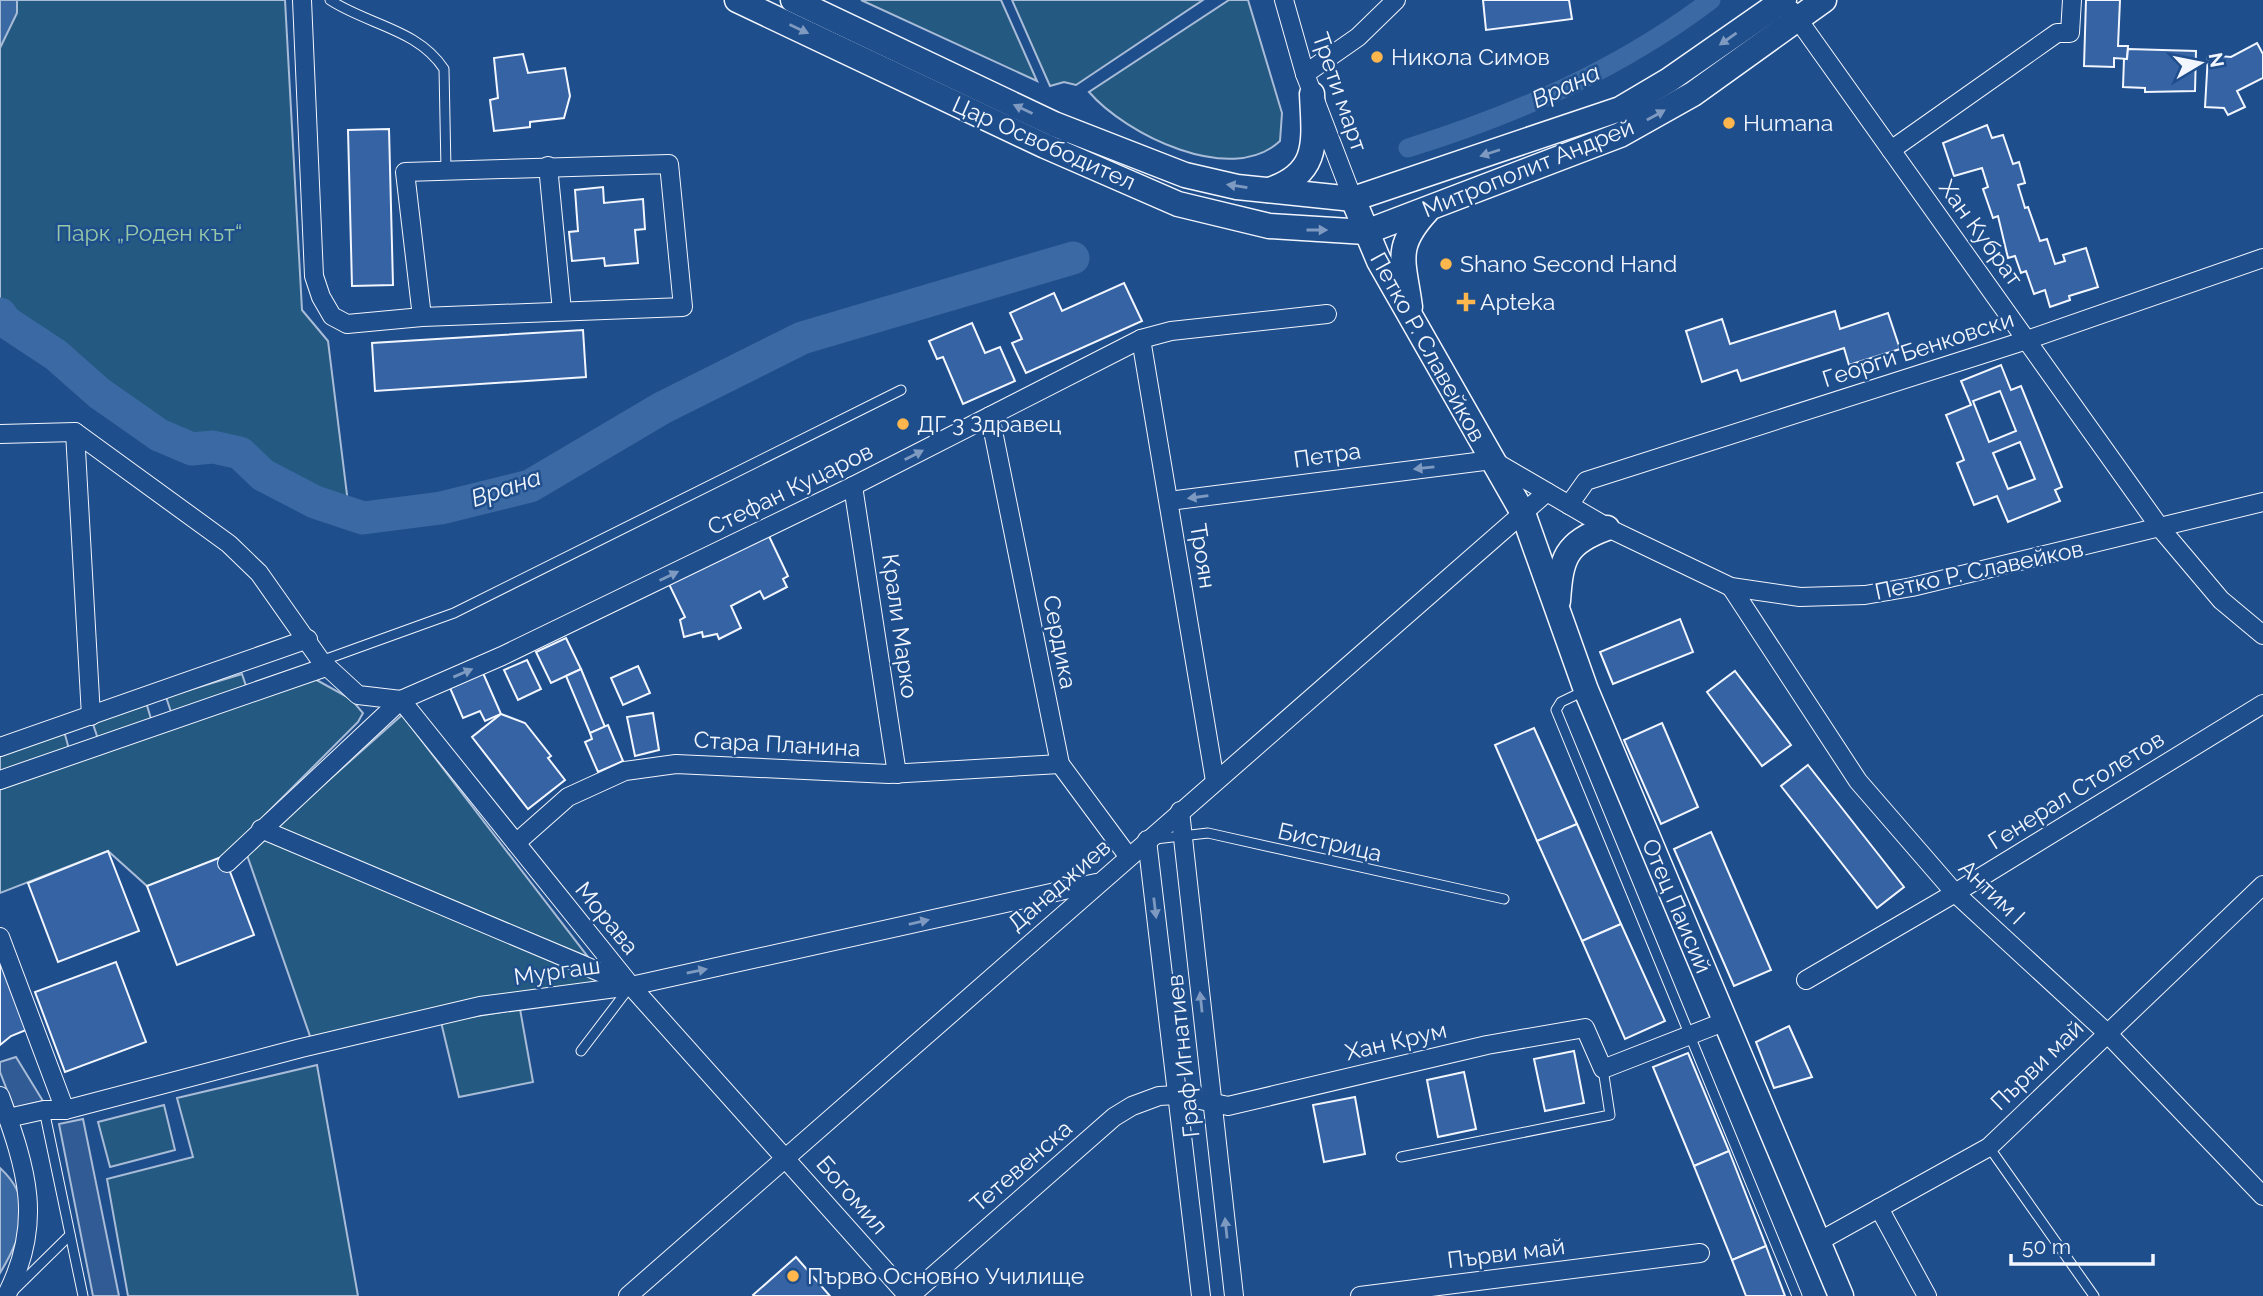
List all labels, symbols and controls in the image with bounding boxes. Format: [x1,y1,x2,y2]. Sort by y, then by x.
one-way arrow [789,24,809,35]
north arrow [2165,28,2235,98]
street label: Трети март [1308,29,1373,155]
one-way arrow [1719,32,1737,46]
place label: Никола Симов [1391,43,1550,70]
marker: Никола Симов [1369,49,1385,65]
text: N [2205,51,2229,69]
water label: Врана [1527,57,1605,114]
street label: Цар Освободител [948,90,1140,195]
one-way arrow [1013,104,1033,115]
one-way arrow [1647,109,1666,121]
place label: Humana [1743,109,1833,136]
street label: Митрополит Андрей [1418,113,1638,222]
marker: Humana [1721,115,1737,131]
one-way arrow [1480,149,1501,159]
street label: Хан Кубрат [1934,175,2029,291]
one-way arrow [1226,180,1248,191]
park label: Парк „Роден кът“ [56,219,242,246]
one-way arrow [1306,224,1328,236]
street label: Петко Р. Славейков [1365,247,1492,446]
place label: Shano Second Hand [1460,250,1677,277]
marker: Shano Second Hand [1438,256,1454,272]
place label: Apteka [1480,288,1555,315]
marker: Apteka [1458,294,1474,310]
street label: Георги Бенковски [1819,305,2017,392]
place label: ДГ 3 Здравец [917,410,1062,437]
marker: ДГ 3 Здравец [895,416,911,432]
street label: Петра [1292,436,1362,473]
street label: Стефан Куцаров [703,437,877,540]
one-way arrow [904,450,924,461]
water label: Врана [467,462,545,513]
one-way arrow [1412,462,1434,473]
one-way arrow [1187,491,1209,502]
street label: Троян [1185,522,1222,590]
street label: Петко Р. Славейков [1872,534,2086,605]
street label: Крали Марко [877,552,924,700]
one-way arrow [659,570,679,581]
street label: Сердика [1038,593,1083,691]
one-way arrow [453,667,474,678]
street label: Генерал Столетов [1983,725,2169,855]
street label: Стара Планина [693,726,861,761]
street label: Бистрица [1275,816,1385,867]
street label: Данаджиев [1002,833,1115,936]
street label: Отец Паисий [1637,834,1718,977]
street label: Антим I [1954,854,2031,930]
street label: Морава [570,876,645,959]
one-way arrow [1149,897,1160,919]
one-way arrow [909,916,931,927]
street label: Мургаш [512,951,602,990]
one-way arrow [686,965,708,976]
street label: Граф Игнатиев [1161,973,1204,1139]
one-way arrow [1196,991,1207,1013]
street label: Първи май [1985,1014,2089,1115]
street label: Хан Крум [1343,1016,1449,1065]
street label: Тетевенска [964,1114,1077,1217]
street label: Богомил [811,1150,894,1239]
one-way arrow [1221,1217,1232,1239]
scale bar [2011,1222,2153,1266]
street label: Първи май [1446,1232,1566,1273]
text: 50 m [2022,1234,2071,1259]
place label: Първо Основно Училище [807,1262,1084,1289]
marker: Първо Основно Училище [785,1268,801,1284]

